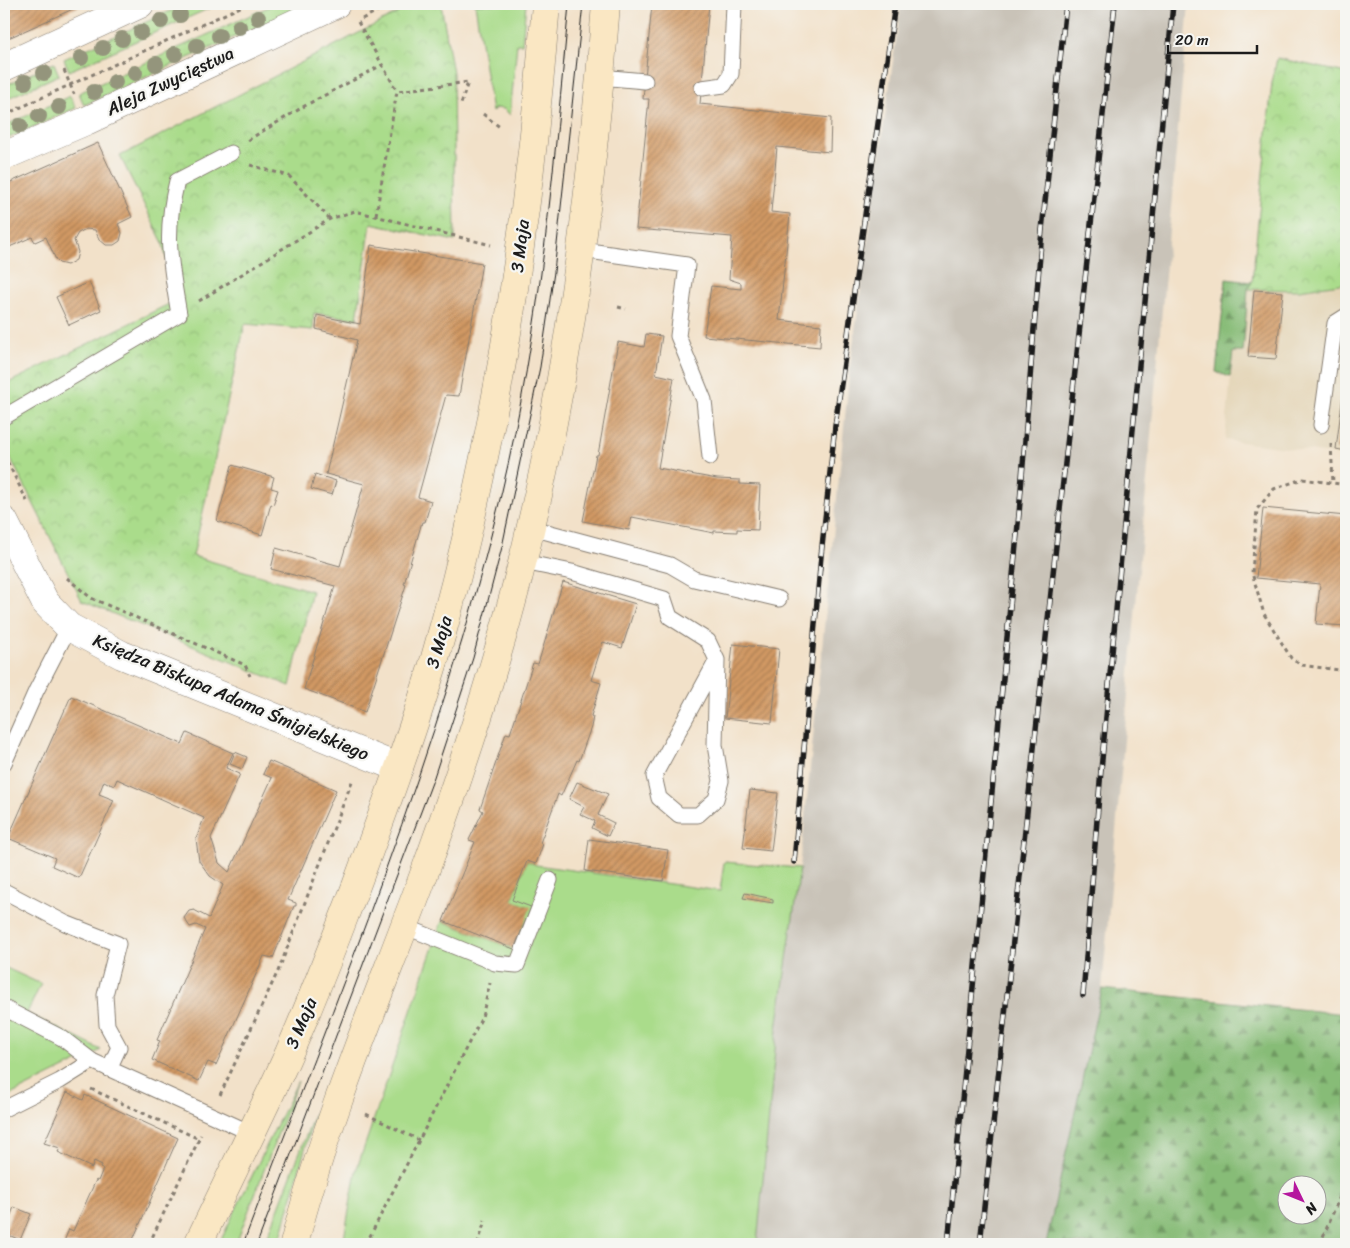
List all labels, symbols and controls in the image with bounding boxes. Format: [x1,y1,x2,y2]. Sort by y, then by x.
scale bar [1168,22,1256,54]
text: 20 m [1175,27,1209,53]
street label: Aleja Zwycięstwa [100,37,239,125]
street label: 3 Maja [501,217,539,274]
street label: 3 Maja [416,611,462,672]
street label: Księdza Biskupa Adama Śmigielskiego [88,624,374,770]
street label: 3 Maja [276,991,326,1054]
north arrow [1278,1176,1328,1226]
text: N [1298,1196,1324,1221]

